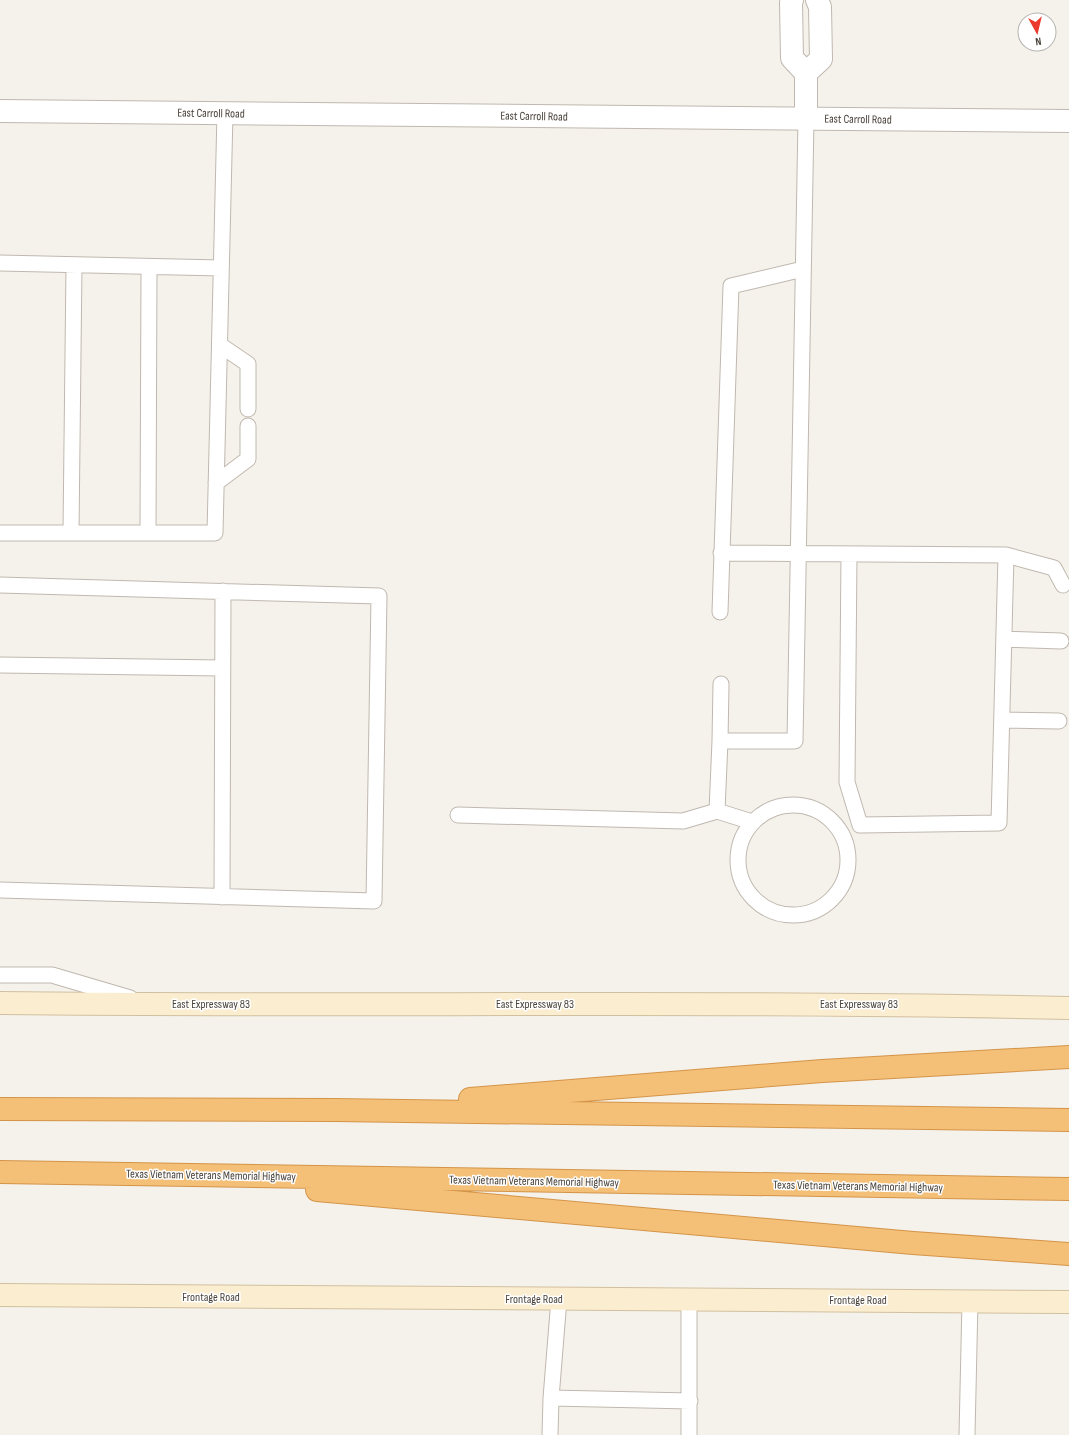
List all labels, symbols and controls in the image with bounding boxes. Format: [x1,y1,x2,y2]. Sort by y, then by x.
north arrow [1017,12,1057,52]
text: N [1034,35,1042,48]
street label: East Carroll Road [177,105,245,122]
street label: East Carroll Road [500,108,568,125]
street label: East Carroll Road [824,111,892,128]
street label: East Expressway 83 [172,997,250,1012]
street label: East Expressway 83 [496,997,574,1012]
street label: East Expressway 83 [820,997,898,1012]
street label: Texas Vietnam Veterans Memorial Highway [126,1167,296,1184]
street label: Texas Vietnam Veterans Memorial Highway [449,1173,619,1190]
street label: Texas Vietnam Veterans Memorial Highway [773,1178,943,1195]
street label: Frontage Road [182,1290,240,1305]
street label: Frontage Road [505,1292,563,1307]
street label: Frontage Road [829,1293,887,1308]

